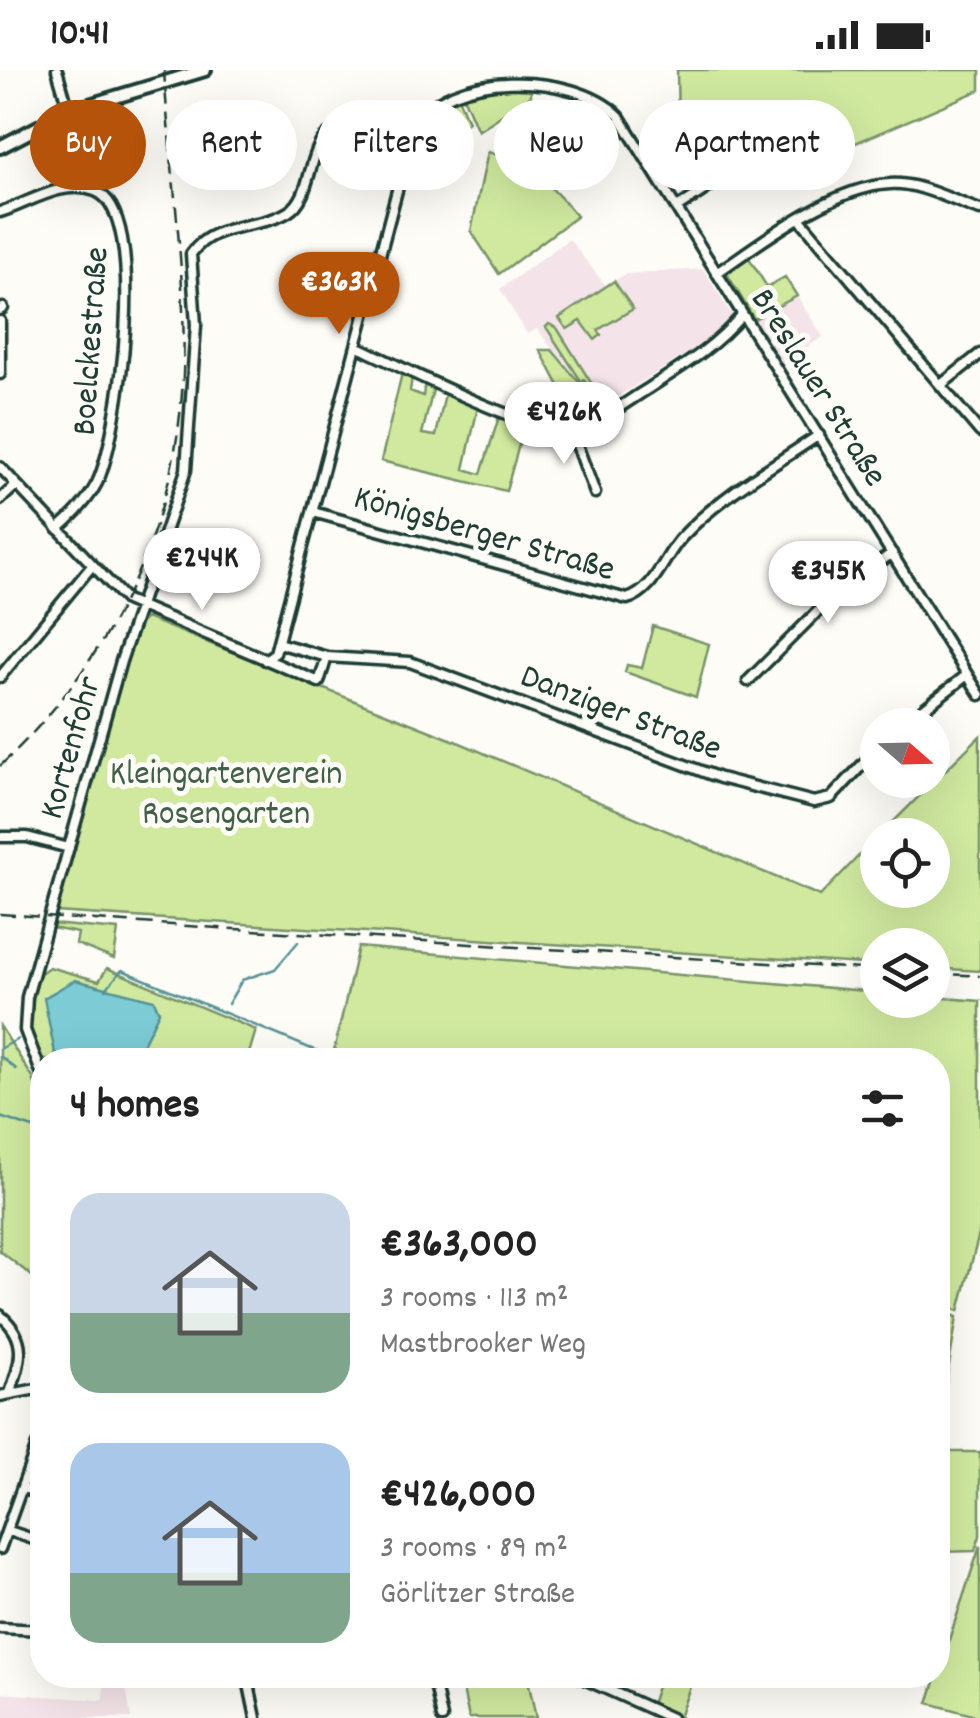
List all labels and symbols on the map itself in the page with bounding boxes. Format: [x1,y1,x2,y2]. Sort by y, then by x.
street label: Boelckestraße [61,245,125,437]
pin: €363K [269,252,409,337]
street label: Breslauer Straße [736,280,898,498]
pin: €426K [494,382,634,467]
street label: Königsberger Straße [347,475,620,597]
pin: €244K [132,528,272,613]
pin: €345K [758,541,898,626]
street label: Danziger Straße [512,653,728,776]
street label: Kortenfohr [29,671,117,826]
north arrow [860,708,950,798]
park label: Kleingartenverein Rosengarten [110,751,342,841]

